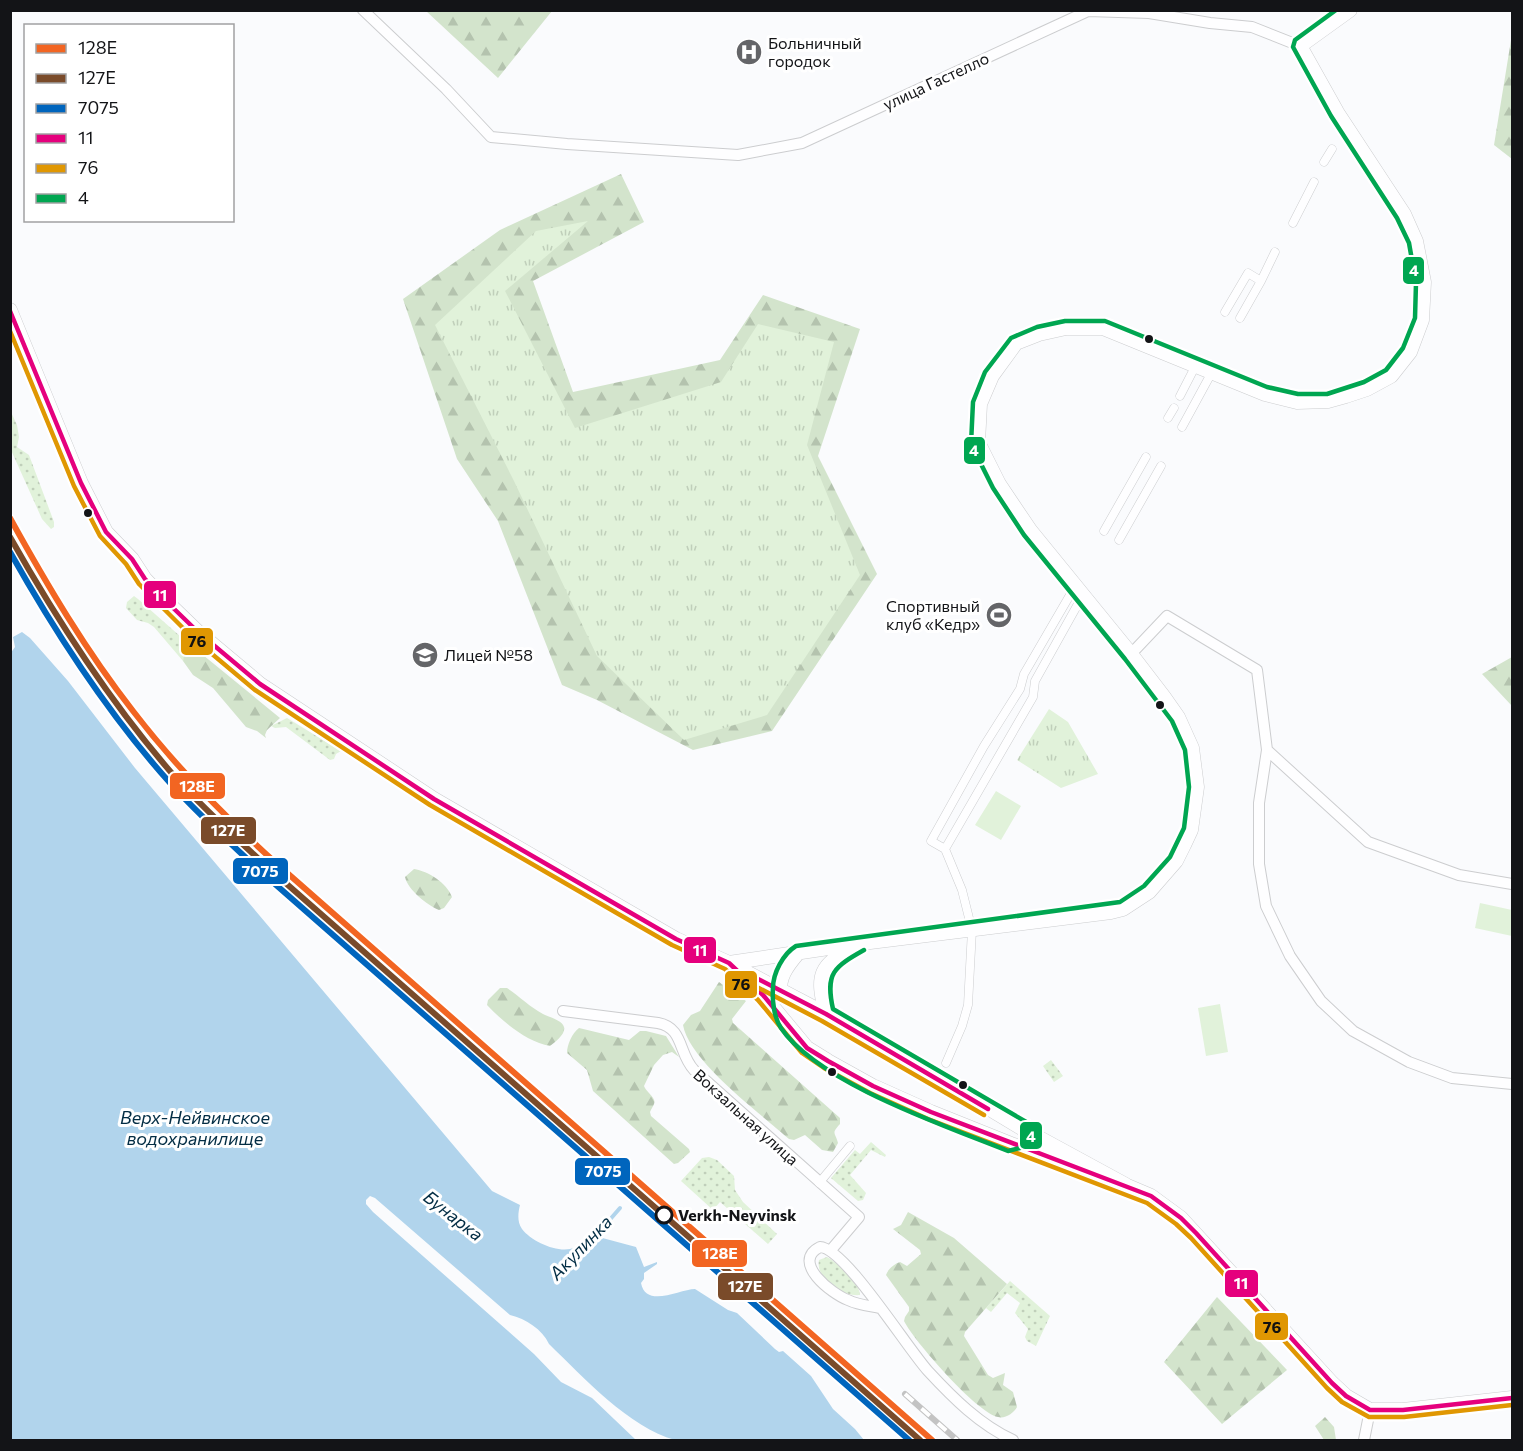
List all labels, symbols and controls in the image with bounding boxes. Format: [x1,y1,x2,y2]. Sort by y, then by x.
legend [24,24,234,222]
place label: Больничный городок [768,33,862,70]
text: 128Е [78,36,117,58]
hospital icon: Больничный городок [734,37,764,67]
street label: улица Гастелло [880,48,992,113]
text: 127Е [78,66,116,88]
text: 7075 [78,96,119,118]
text: 11 [78,126,93,148]
text: 76 [78,156,98,178]
text: 4 [78,186,89,208]
line badge: 4 [1402,256,1425,285]
text: 4 [1409,260,1419,279]
unlabelled marker [1143,333,1155,345]
line badge: 4 [963,436,986,465]
text: 4 [969,440,979,459]
unlabelled marker [82,507,94,519]
line badge: 11 [143,580,177,609]
text: 11 [153,585,167,604]
place label: Спортивный клуб «Кедр» [886,596,980,633]
sports icon: Спортивный клуб «Кедр» [984,600,1014,630]
line badge: 76 [180,627,214,656]
text: 76 [188,631,206,650]
school or university icon: Лицей №58 [410,640,440,670]
place label: Лицей №58 [444,645,533,664]
unlabelled marker [1154,699,1166,711]
line badge: 128Е [169,772,226,800]
text: 128Е [179,776,215,795]
line badge: 127Е [200,816,257,845]
text: 127Е [211,820,245,839]
line badge: 7075 [232,857,289,885]
text: 7075 [241,861,279,880]
line badge: 11 [683,936,717,964]
text: 11 [693,940,707,959]
line badge: 76 [724,970,758,999]
text: 76 [732,974,750,993]
street label: Вокзальная улица [690,1065,803,1169]
unlabelled marker [826,1066,838,1078]
unlabelled marker [957,1079,969,1091]
water label: Верх-Нейвинское водохранилище [120,1106,270,1149]
line badge: 4 [1019,1121,1043,1150]
text: 4 [1026,1126,1036,1145]
line badge: 7075 [574,1157,631,1186]
text: 7075 [584,1161,622,1180]
water label: Бунарка [420,1185,488,1245]
place label: Verkh-Neyvinsk [678,1205,797,1224]
marker: Verkh-Neyvinsk [655,1206,673,1224]
water label: Акулинка [544,1211,616,1285]
line badge: 128Е [691,1239,748,1268]
text: 128Е [702,1243,738,1262]
line badge: 11 [1224,1269,1259,1298]
line badge: 127Е [717,1272,774,1301]
text: 11 [1234,1273,1248,1292]
text: 127Е [728,1276,762,1295]
line badge: 76 [1254,1312,1289,1341]
text: 76 [1263,1317,1281,1336]

